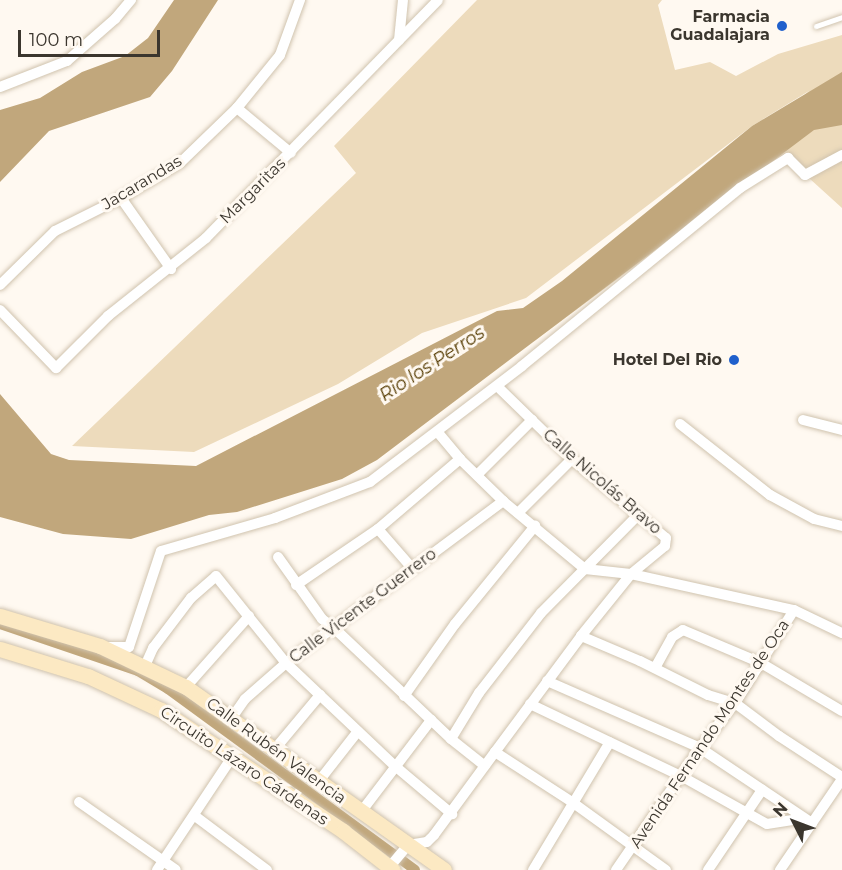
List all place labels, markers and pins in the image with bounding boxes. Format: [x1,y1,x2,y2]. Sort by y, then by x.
place label: Farmacia Guadalajara [670,7,770,45]
marker: Farmacia Guadalajara [775,19,789,33]
place label: Hotel Del Rio [613,350,722,370]
marker: Hotel Del Rio [727,353,741,367]

